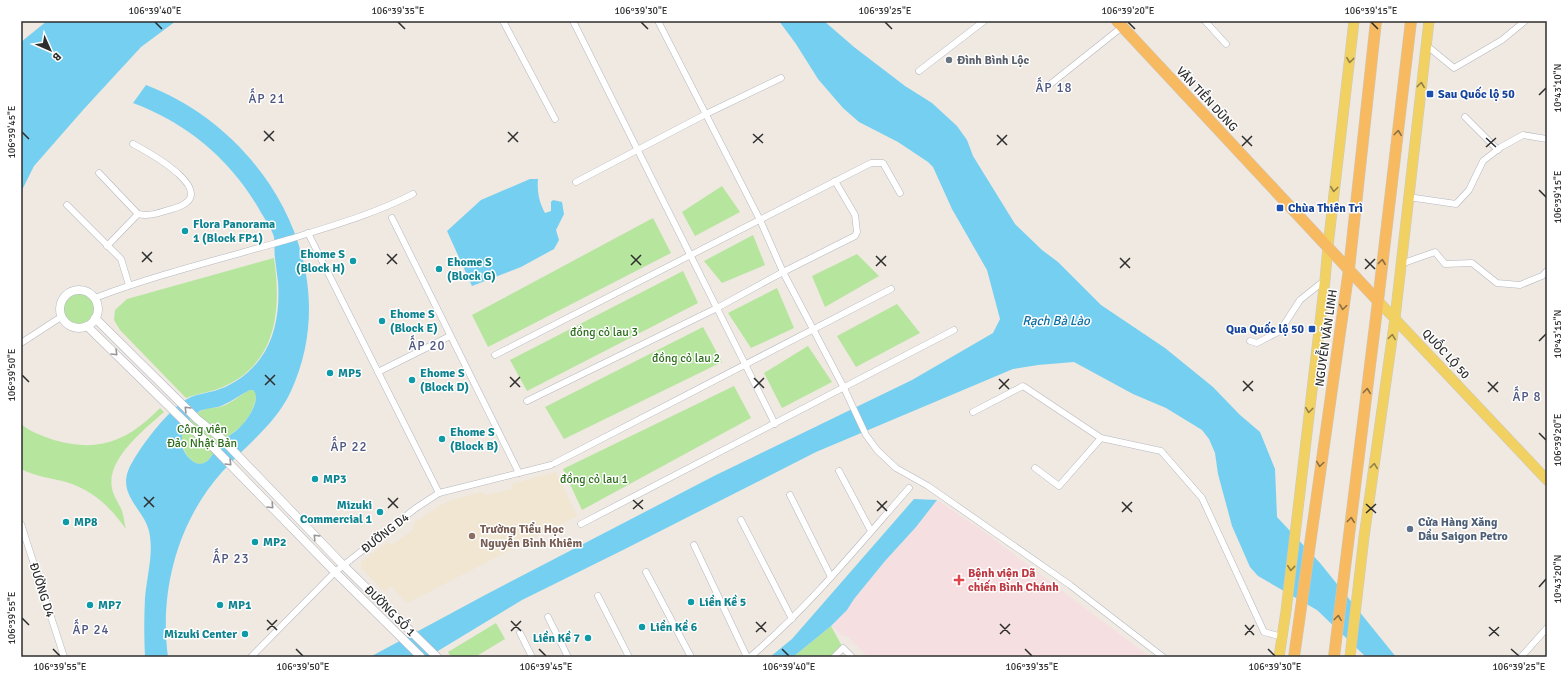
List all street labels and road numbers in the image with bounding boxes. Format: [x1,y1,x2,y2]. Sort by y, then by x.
street label: VĂN TIẾN DŨNG [1173,62,1242,135]
street label: NGUYỄN VĂN LINH [1311,288,1341,388]
street label: QUỐC LỘ 50 [1419,325,1474,382]
street label: ĐƯỜNG D4 [358,510,413,557]
street label: ĐƯỜNG D4 [26,561,58,620]
street label: ĐƯỜNG SỐ 1 [361,581,420,640]

